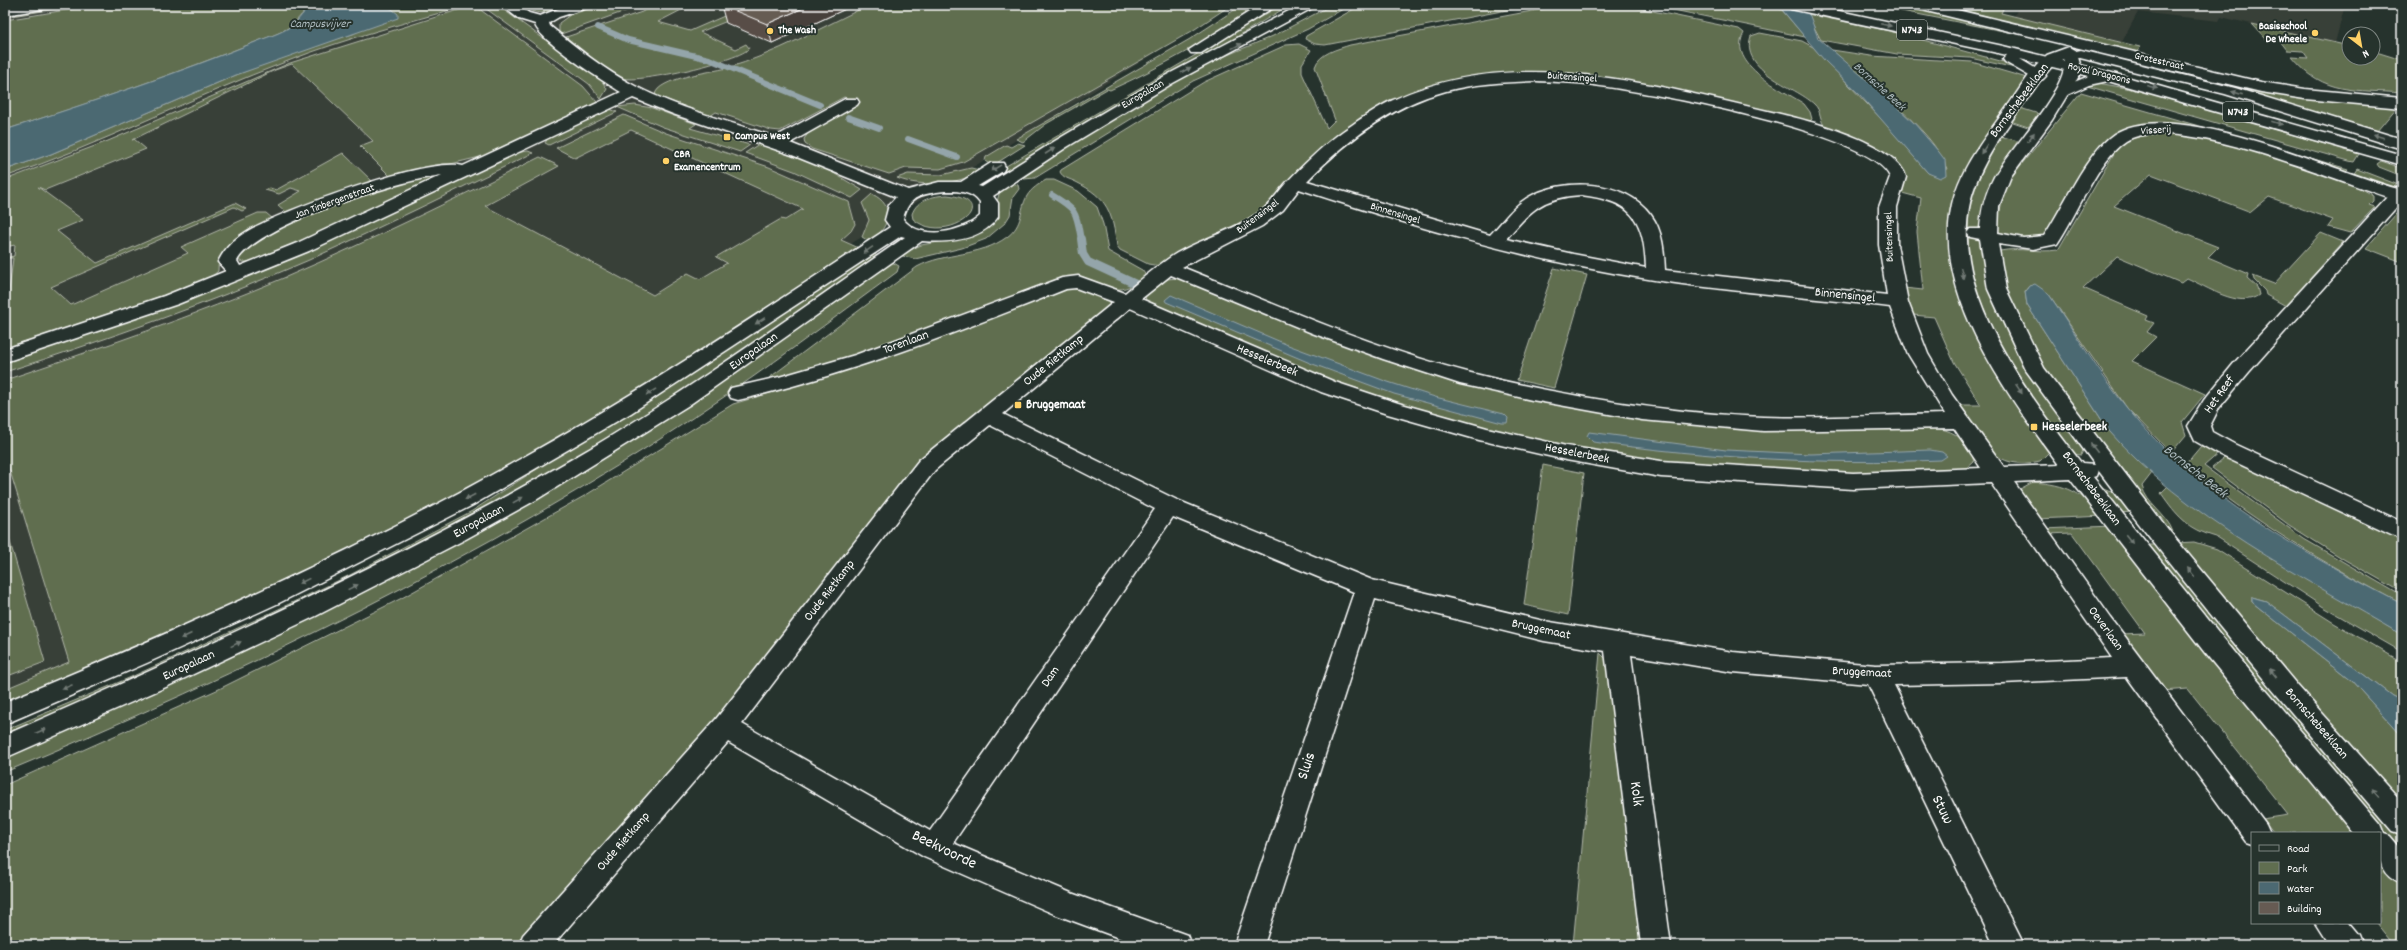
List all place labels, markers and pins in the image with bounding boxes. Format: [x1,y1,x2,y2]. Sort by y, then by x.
place label: Basisschool De Wheele [2259,19,2307,48]
place label: The Wash [778,23,816,39]
marker: The Wash [765,26,775,36]
marker: Basisschool De Wheele [2310,28,2320,38]
place label: Campus West [735,129,791,145]
marker: Campus West [722,132,732,142]
place label: CBR Examencentrum [674,147,741,176]
marker: CBR Examencentrum [661,156,671,166]
place label: Bruggemaat [1026,396,1086,415]
marker: Bruggemaat [1013,400,1023,410]
place label: Hesselerbeek [2042,418,2108,437]
marker: Hesselerbeek [2029,422,2039,432]

